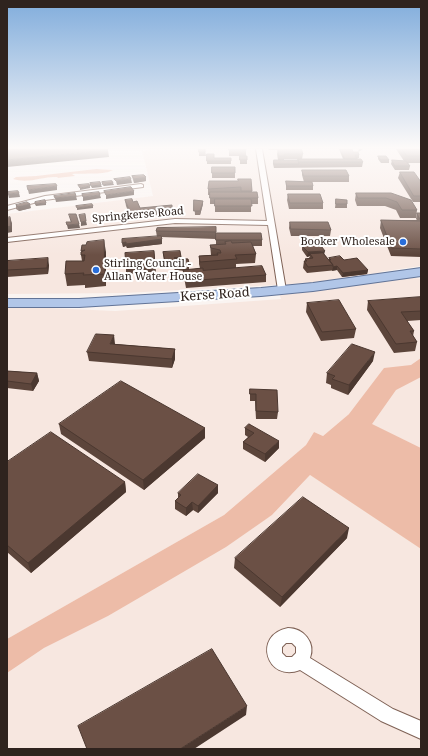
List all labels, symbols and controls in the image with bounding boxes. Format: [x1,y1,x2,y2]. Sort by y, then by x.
street label: Springkerse Road [92,204,184,226]
place label: Booker Wholesale [300,235,395,249]
marker: Booker Wholesale [398,237,408,247]
place label: Stirling Council - Allan Water House [104,257,202,283]
marker: Stirling Council - Allan Water House [91,265,101,275]
street label: Kerse Road [180,285,250,305]

